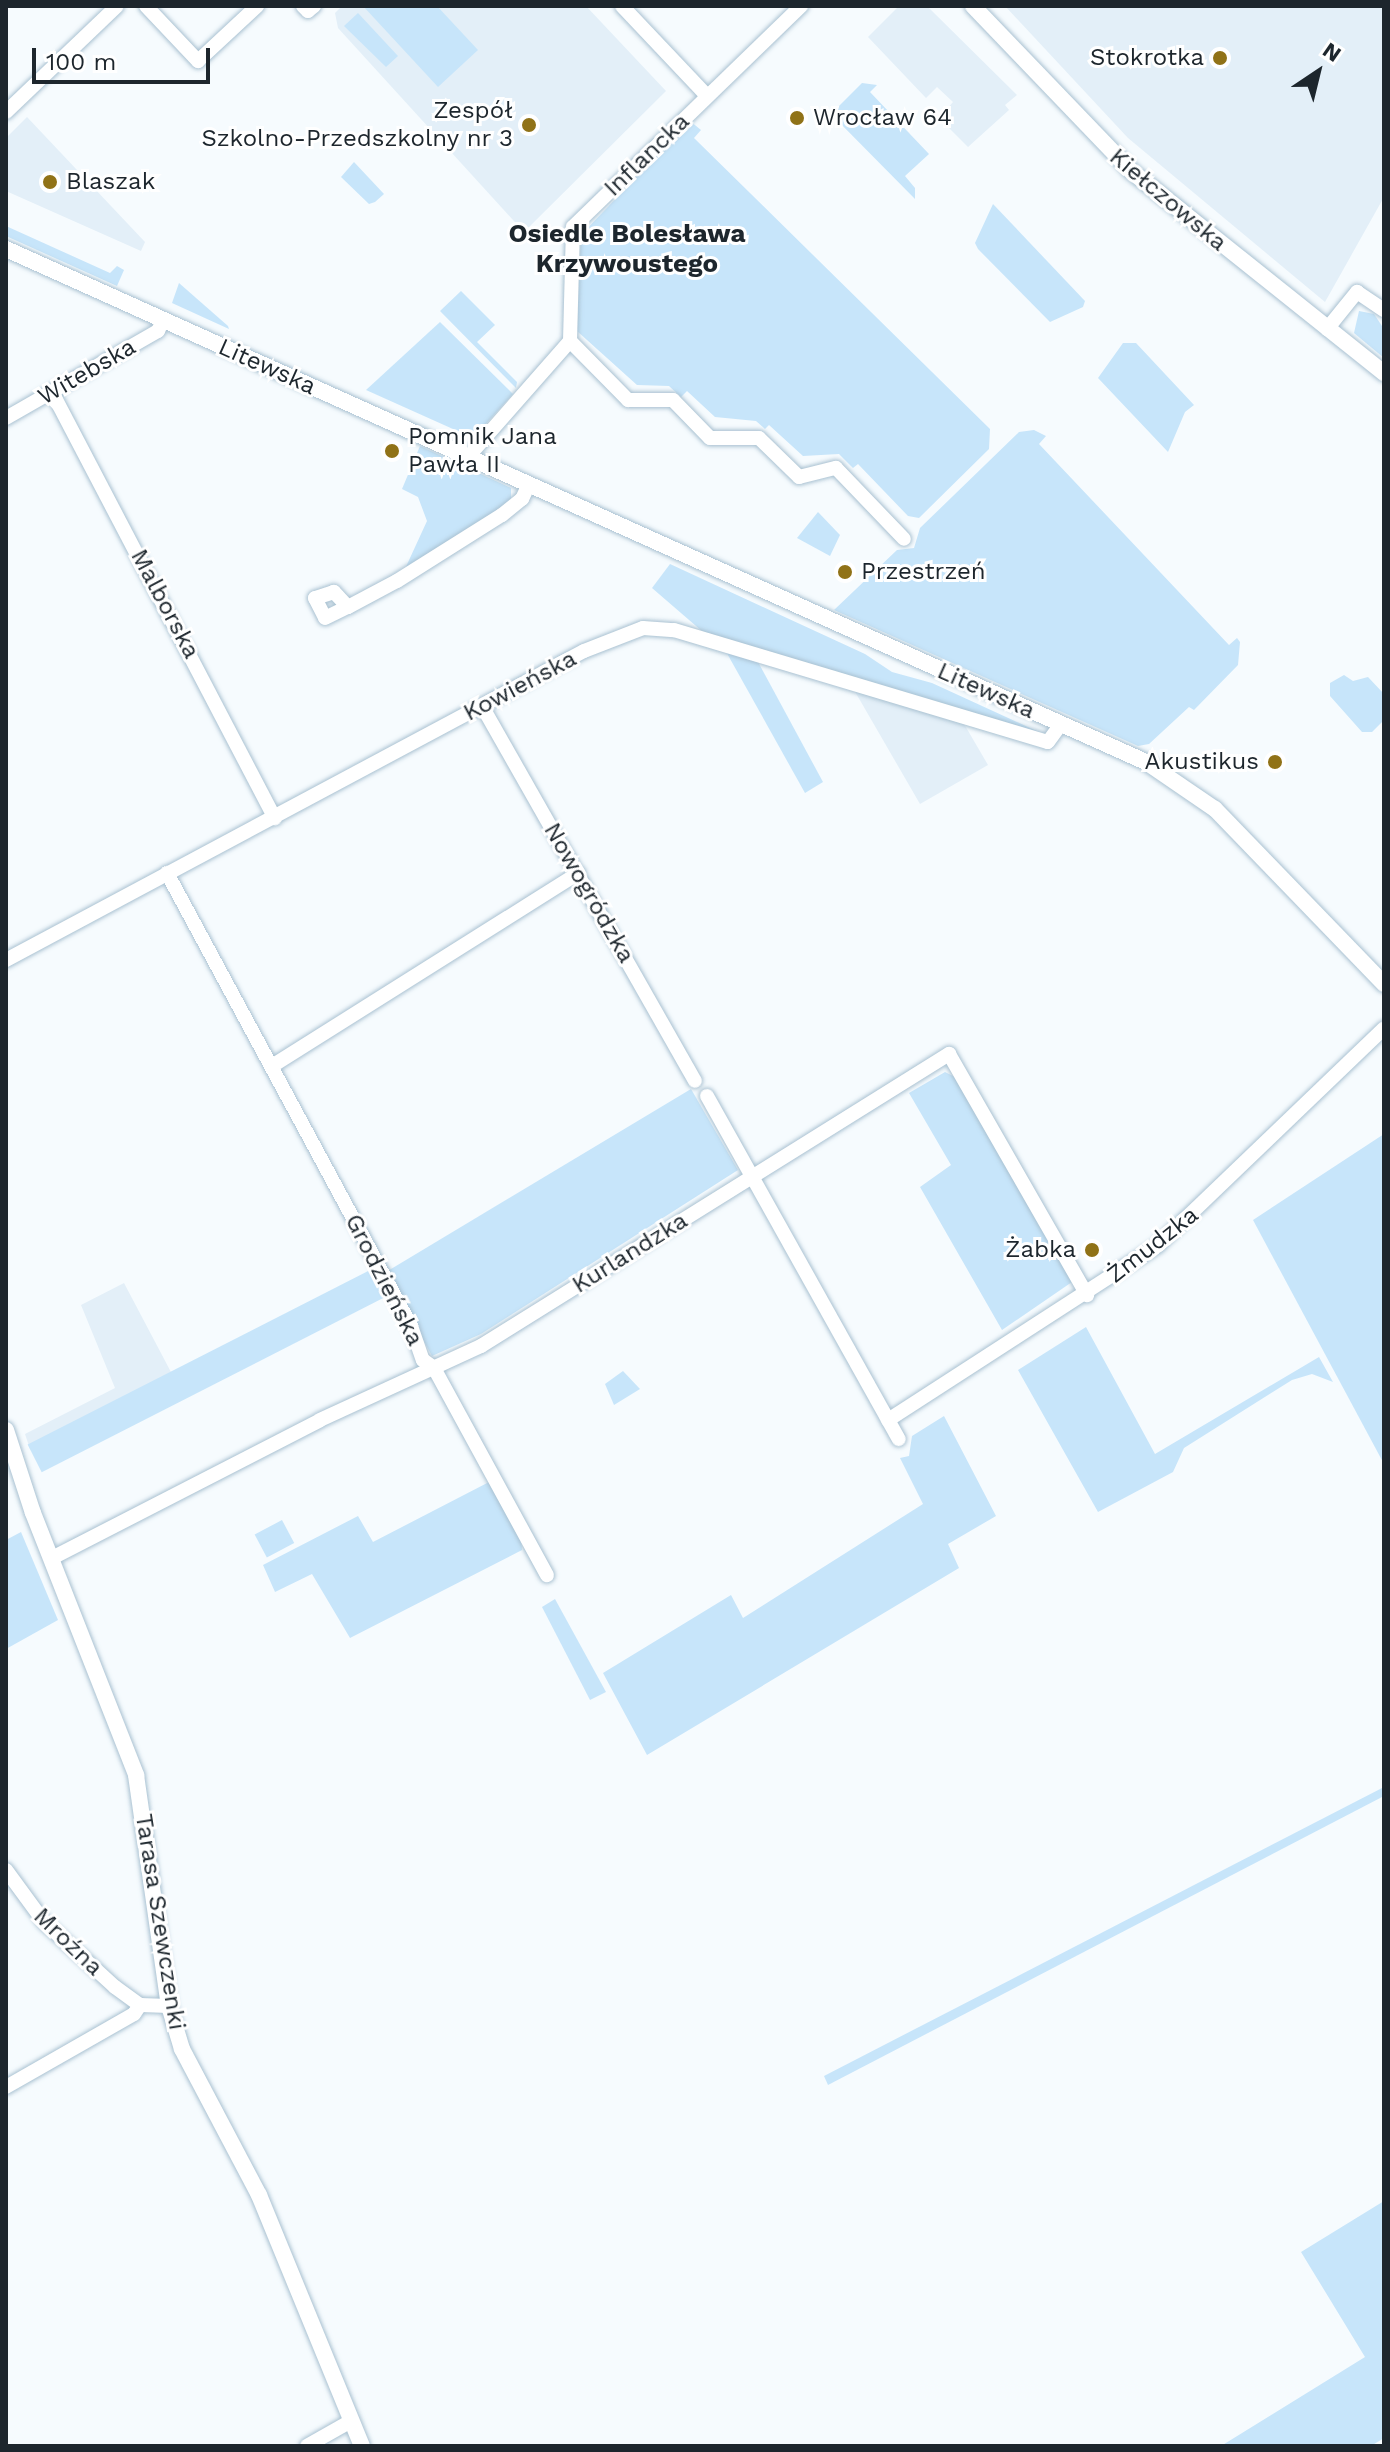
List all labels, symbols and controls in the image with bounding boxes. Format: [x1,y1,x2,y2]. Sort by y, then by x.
scale bar [36,32,214,82]
north arrow [1278,32,1358,112]
text: N [1318,37,1346,67]
place label: Stokrotka [1090,44,1204,72]
text: 100 m [46,48,116,76]
marker: Stokrotka [1211,49,1229,67]
place label: Zespół Szkolno-Przedszkolny nr 3 [200,97,513,153]
place label: Wrocław 64 [813,104,952,132]
street label: Inflancka [598,107,696,203]
marker: Wrocław 64 [788,109,806,127]
marker: Zespół Szkolno-Przedszkolny nr 3 [520,116,538,134]
street label: Kiełczowska [1103,143,1233,257]
place label: Blaszak [66,168,155,196]
marker: Blaszak [41,173,59,191]
district label: Osiedle Bolesława Krzywoustego [508,218,746,280]
street label: Witebska [33,333,141,411]
street label: Litewska [214,333,320,401]
place label: Pomnik Jana Pawła II [408,423,558,479]
marker: Pomnik Jana Pawła II [383,442,401,460]
street label: Malborska [124,544,206,664]
place label: Przestrzeń [861,558,986,586]
marker: Przestrzeń [836,563,854,581]
street label: Kowieńska [459,644,581,728]
street label: Litewska [933,657,1039,725]
place label: Akustikus [1145,748,1259,776]
marker: Akustikus [1266,753,1284,771]
street label: Nowogródzka [537,818,641,968]
street label: Żmudzka [1102,1201,1204,1289]
street label: Kurlandzka [567,1206,693,1300]
street label: Grodzieńska [339,1209,429,1351]
place label: Żabka [1005,1236,1076,1264]
marker: Żabka [1083,1241,1101,1259]
street label: Tarasa Szewczenki [129,1812,191,2032]
street label: Mroźna [27,1902,109,1982]

